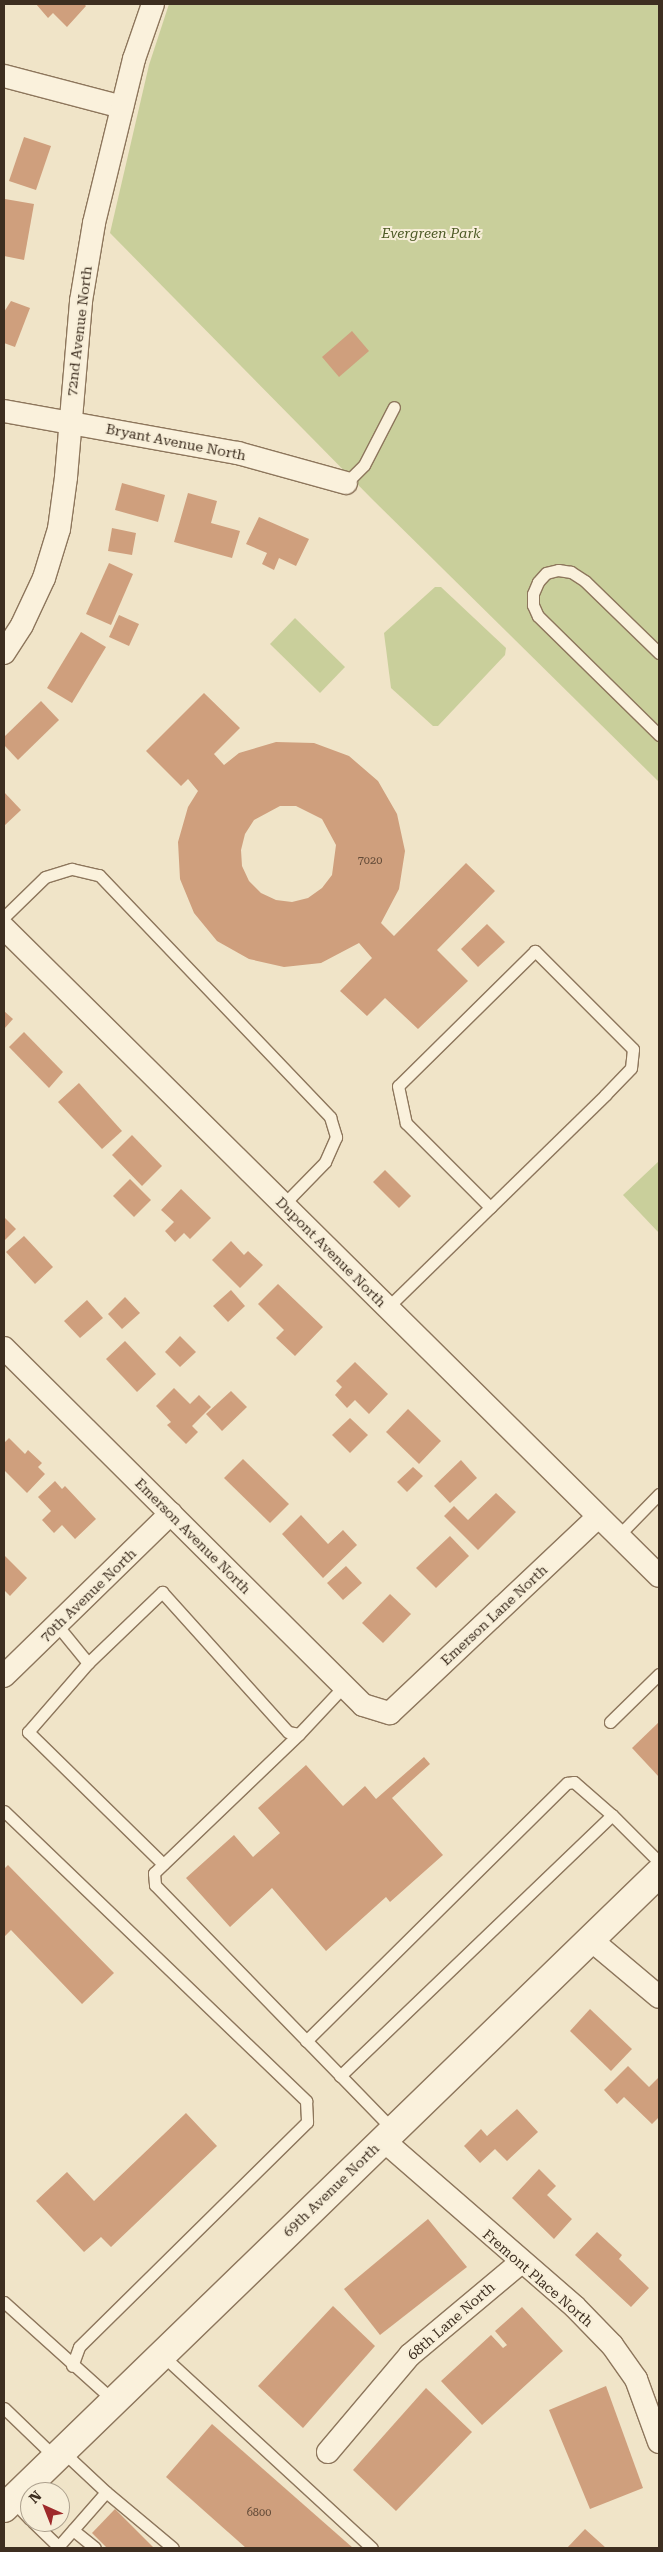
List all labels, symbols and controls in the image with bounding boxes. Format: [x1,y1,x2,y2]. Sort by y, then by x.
park label: Evergreen Park [381,225,481,241]
street label: 72nd Avenue North [63,265,95,397]
street label: Bryant Avenue North [105,420,247,464]
house number: 7020 [358,854,382,868]
street label: Dupont Avenue North [272,1193,390,1311]
street label: Emerson Avenue North [132,1475,254,1597]
street label: 70th Avenue North [36,1545,140,1645]
street label: Emerson Lane North [437,1561,551,1669]
street label: 69th Avenue North [279,2140,383,2240]
street label: Fremont Place North [480,2226,596,2330]
street label: 68th Lane North [404,2279,498,2363]
north arrow [20,2482,70,2532]
text: N [26,2487,45,2506]
house number: 6800 [247,2506,271,2520]

